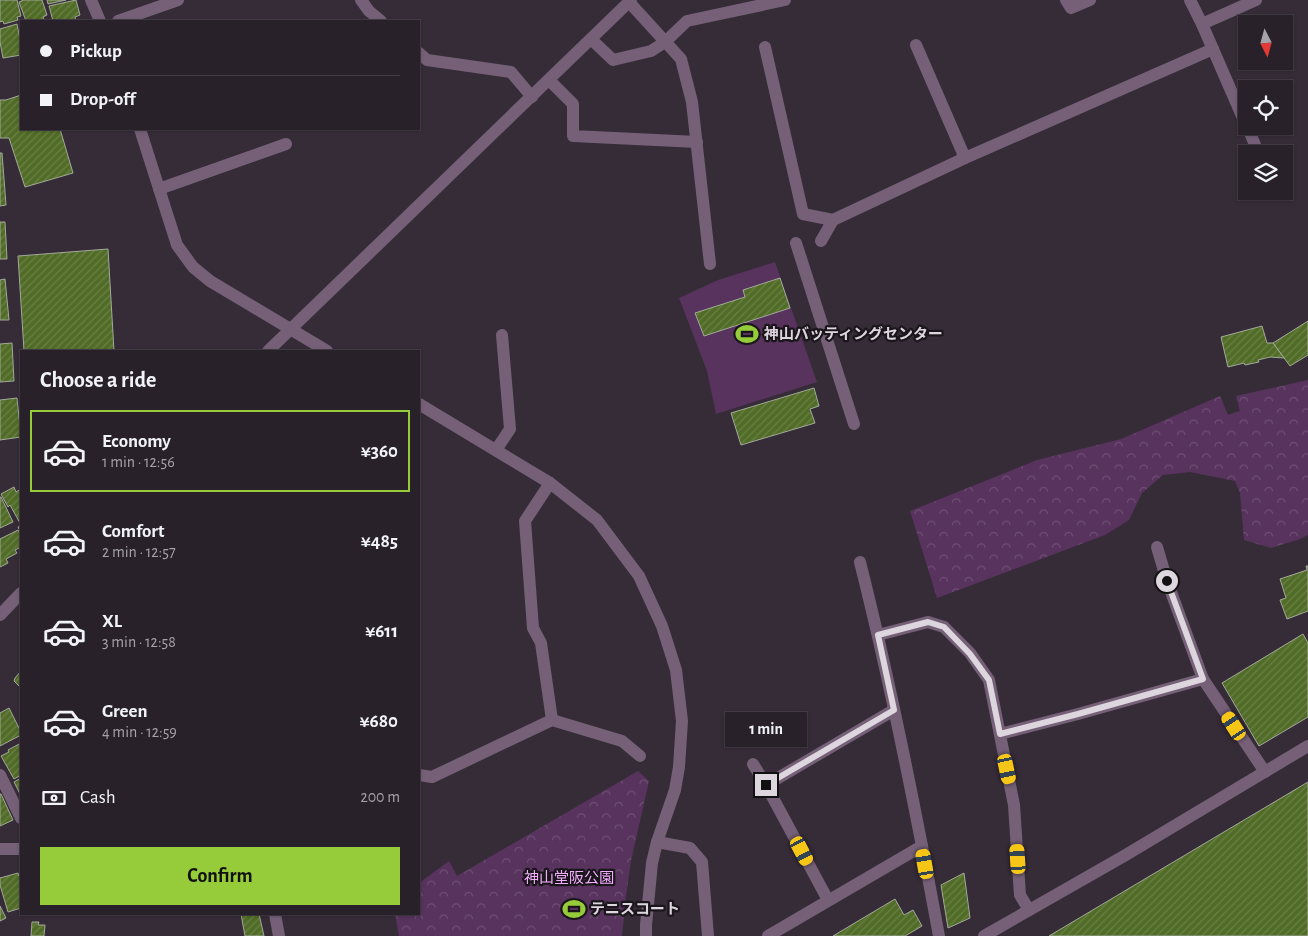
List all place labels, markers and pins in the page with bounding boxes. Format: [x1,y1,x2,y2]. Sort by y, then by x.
sports icon: 神山バッティングセンター [734,321,760,347]
place label: 神山バッティングセンター [763,325,943,342]
sports icon: テニスコート [561,896,587,922]
place label: テニスコート [590,902,680,917]

